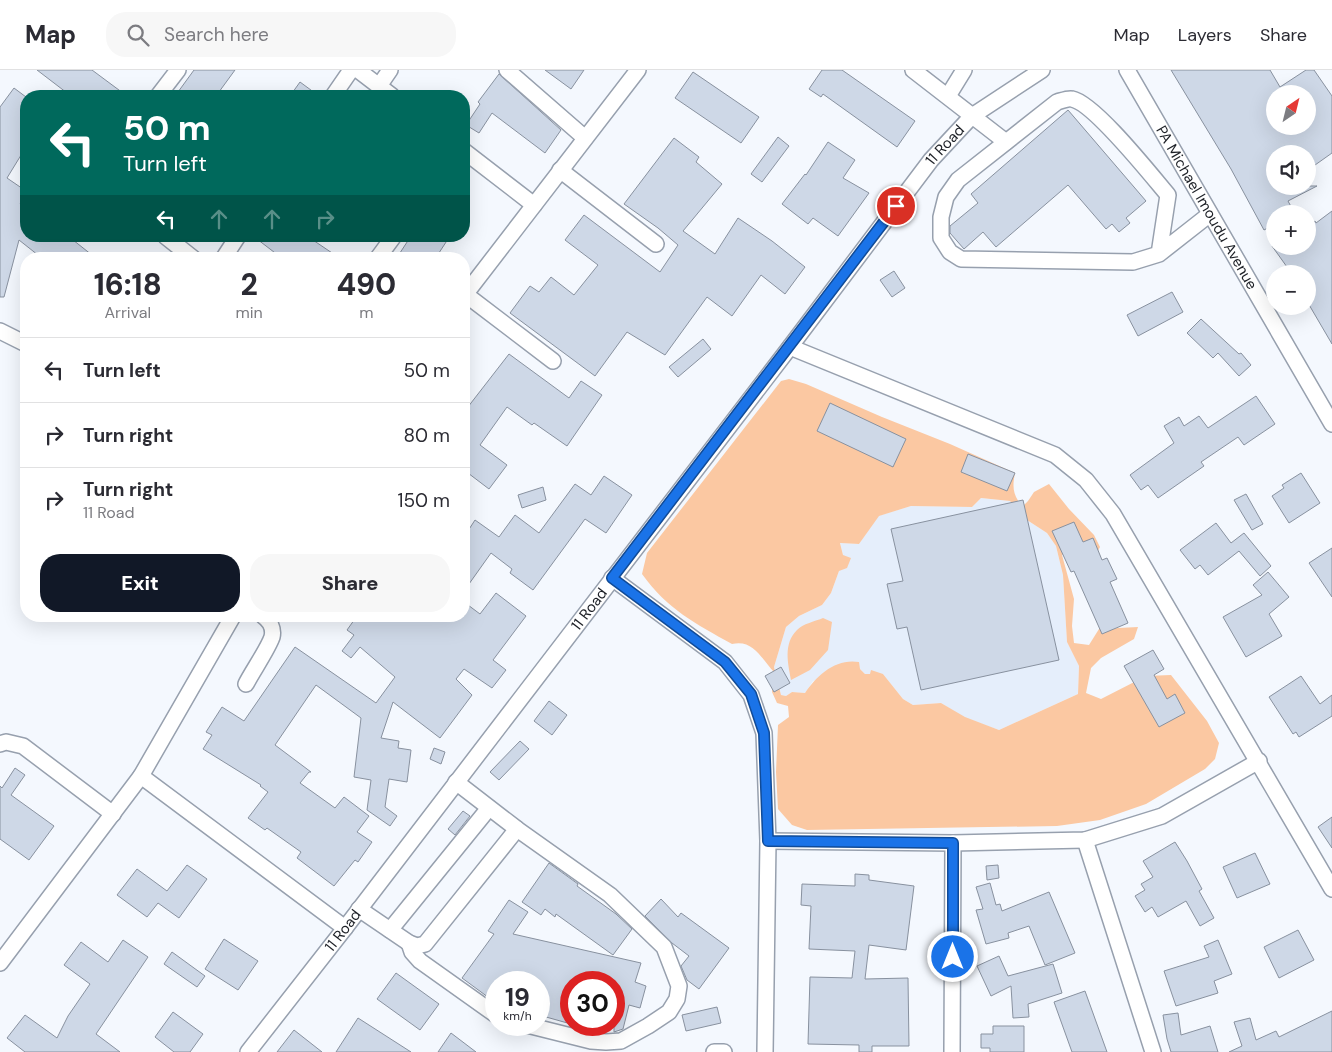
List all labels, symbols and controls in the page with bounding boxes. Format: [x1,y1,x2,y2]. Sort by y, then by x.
search box [106,12,456,57]
text: Map [25,19,76,50]
icon: search [124,21,152,49]
text: Search here [164,22,269,47]
text: Map [1114,23,1150,47]
text: Layers [1178,23,1232,47]
text: Share [1260,23,1307,47]
north arrow [1266,85,1316,135]
map controls [1266,85,1316,315]
text: 50 m [123,105,211,151]
icon: left [40,110,105,175]
street label: 11 Road [921,120,969,169]
street label: PA Michael Imoudu Avenue [1151,122,1262,293]
button: sound [1266,145,1316,195]
text: Turn left [123,149,207,178]
pin [875,185,917,227]
icon: arrive [882,192,910,220]
icon: left [152,205,180,233]
icon: ahead [205,205,233,233]
icon: ahead [258,205,286,233]
icon: right [311,205,339,233]
button: + [1266,205,1316,255]
text: 16:18 [94,265,162,304]
text: 2 [240,265,258,304]
text: 490 [336,265,396,304]
button: − [1266,265,1316,315]
text: Arrival [104,302,151,323]
text: min [235,302,263,323]
text: m [359,302,373,323]
icon: left [40,356,68,384]
text: Turn left [83,358,161,383]
text: 50 m [403,358,450,383]
icon: right [40,421,68,449]
text: Turn right [83,423,173,448]
text: 80 m [403,423,450,448]
text: Turn right [83,477,173,502]
icon: right [40,486,68,514]
text: 150 m [398,488,450,513]
text: 11 Road [83,502,135,523]
button: Exit [40,554,240,612]
button: Share [250,554,450,612]
street label: 11 Road [567,584,612,634]
street label: 11 Road [320,905,366,956]
position arrow [926,930,978,982]
speed limit sign: 30 [560,971,625,1036]
text: 19 [505,981,530,1014]
text: km/h [503,1008,532,1024]

